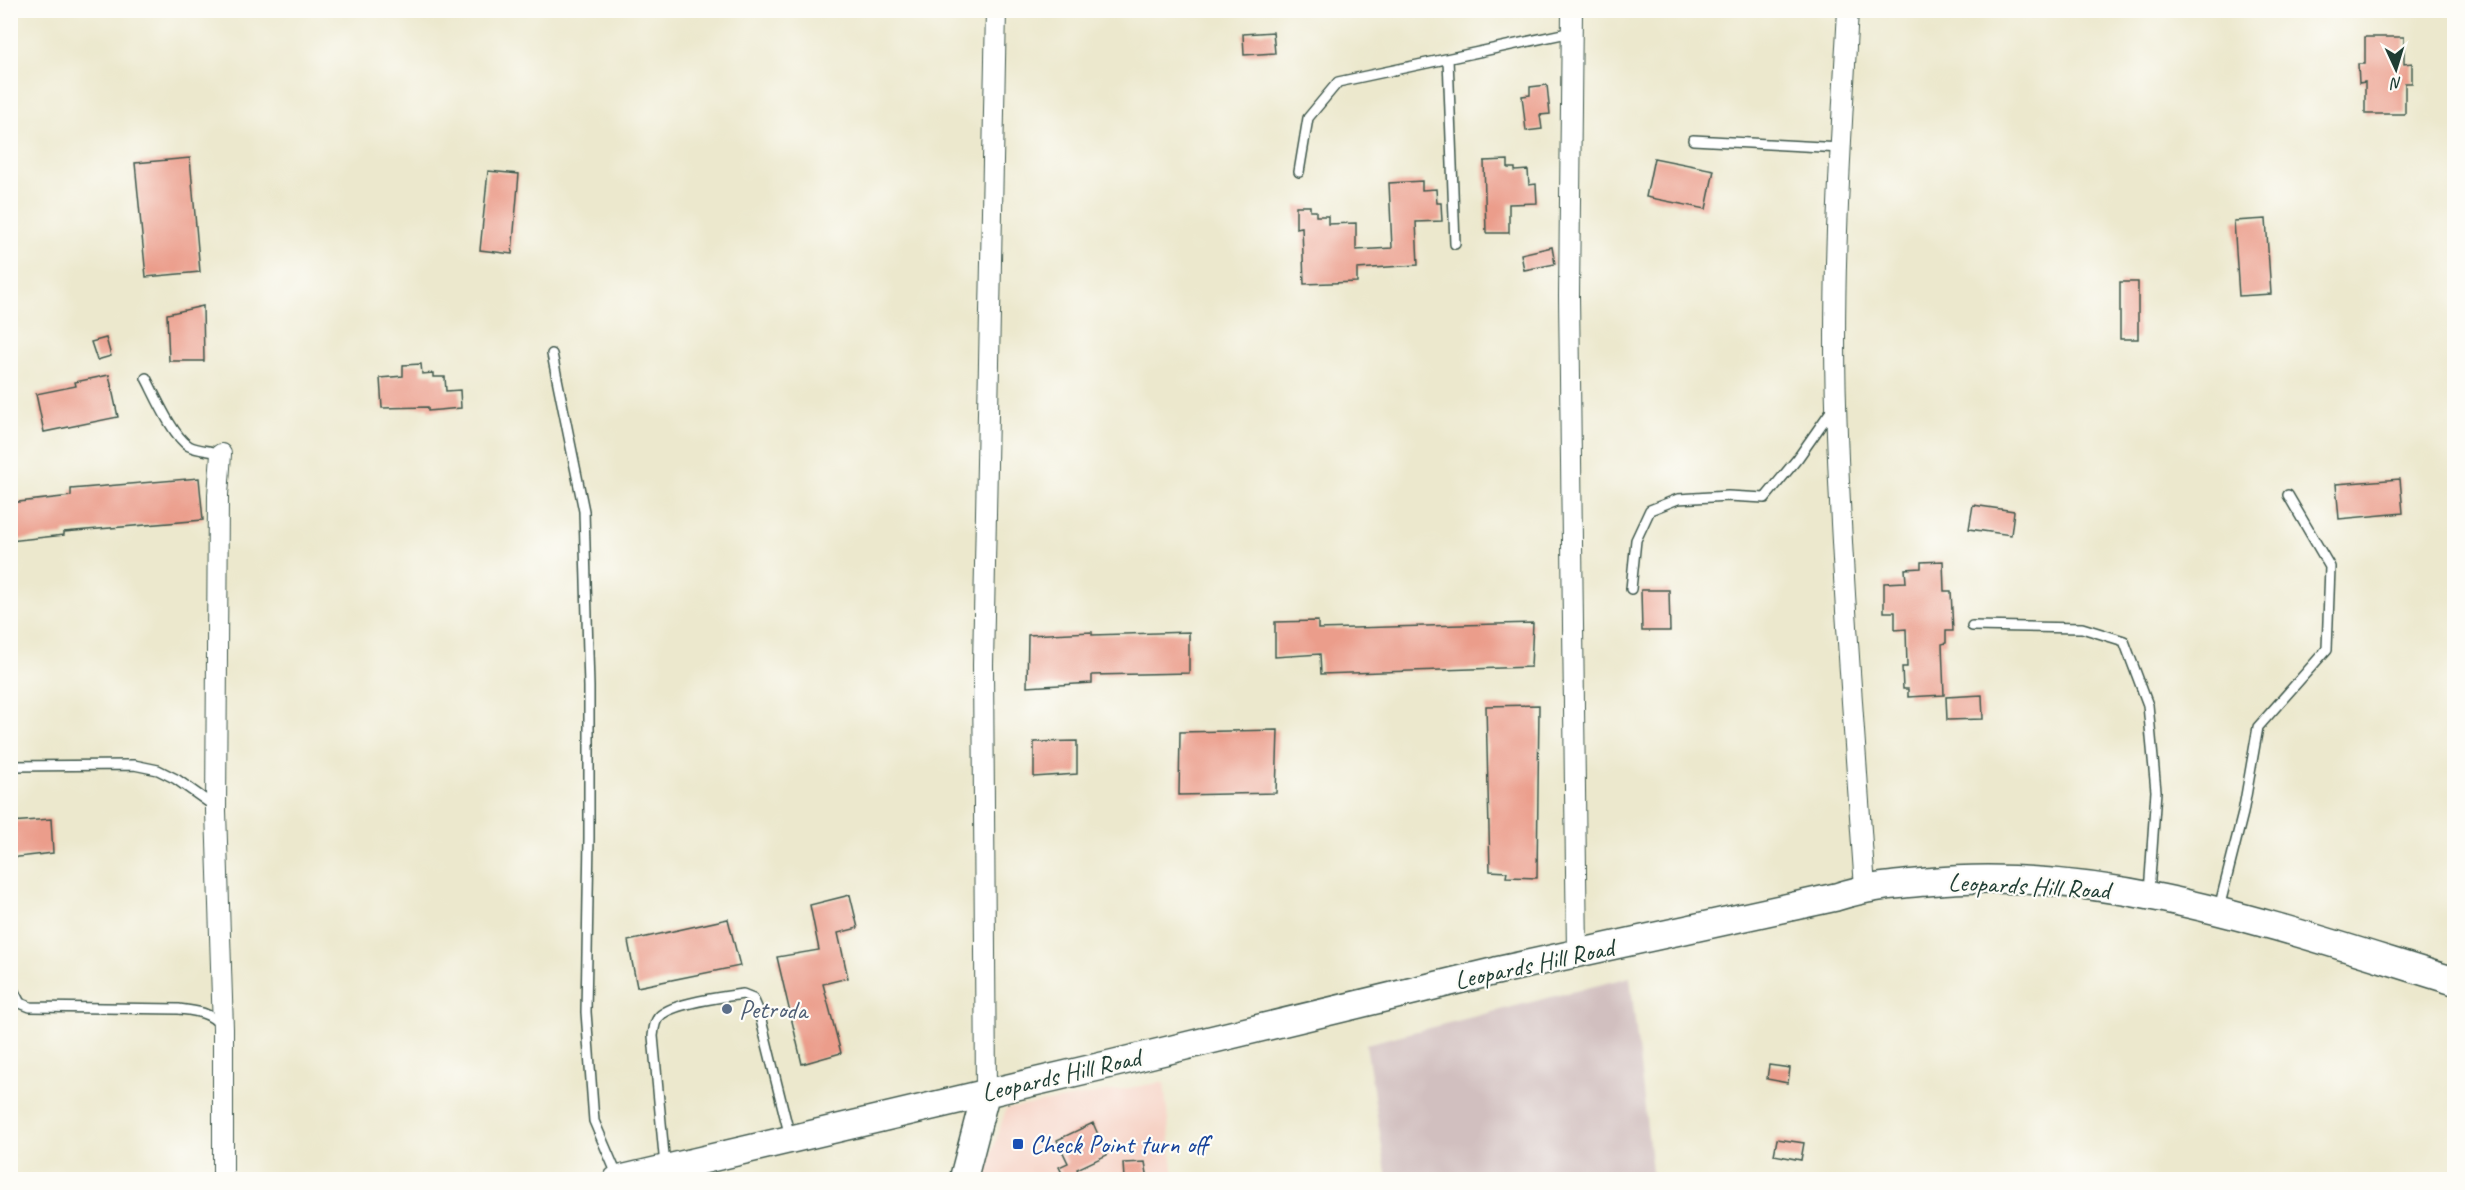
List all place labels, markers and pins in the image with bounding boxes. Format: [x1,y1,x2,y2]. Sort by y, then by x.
place label: Petroda [739,993,809,1026]
marker: Petroda [720,1002,734,1016]
place label: Check Point turn off [1030,1128,1213,1161]
marker: Check Point turn off [1011,1137,1025,1151]

